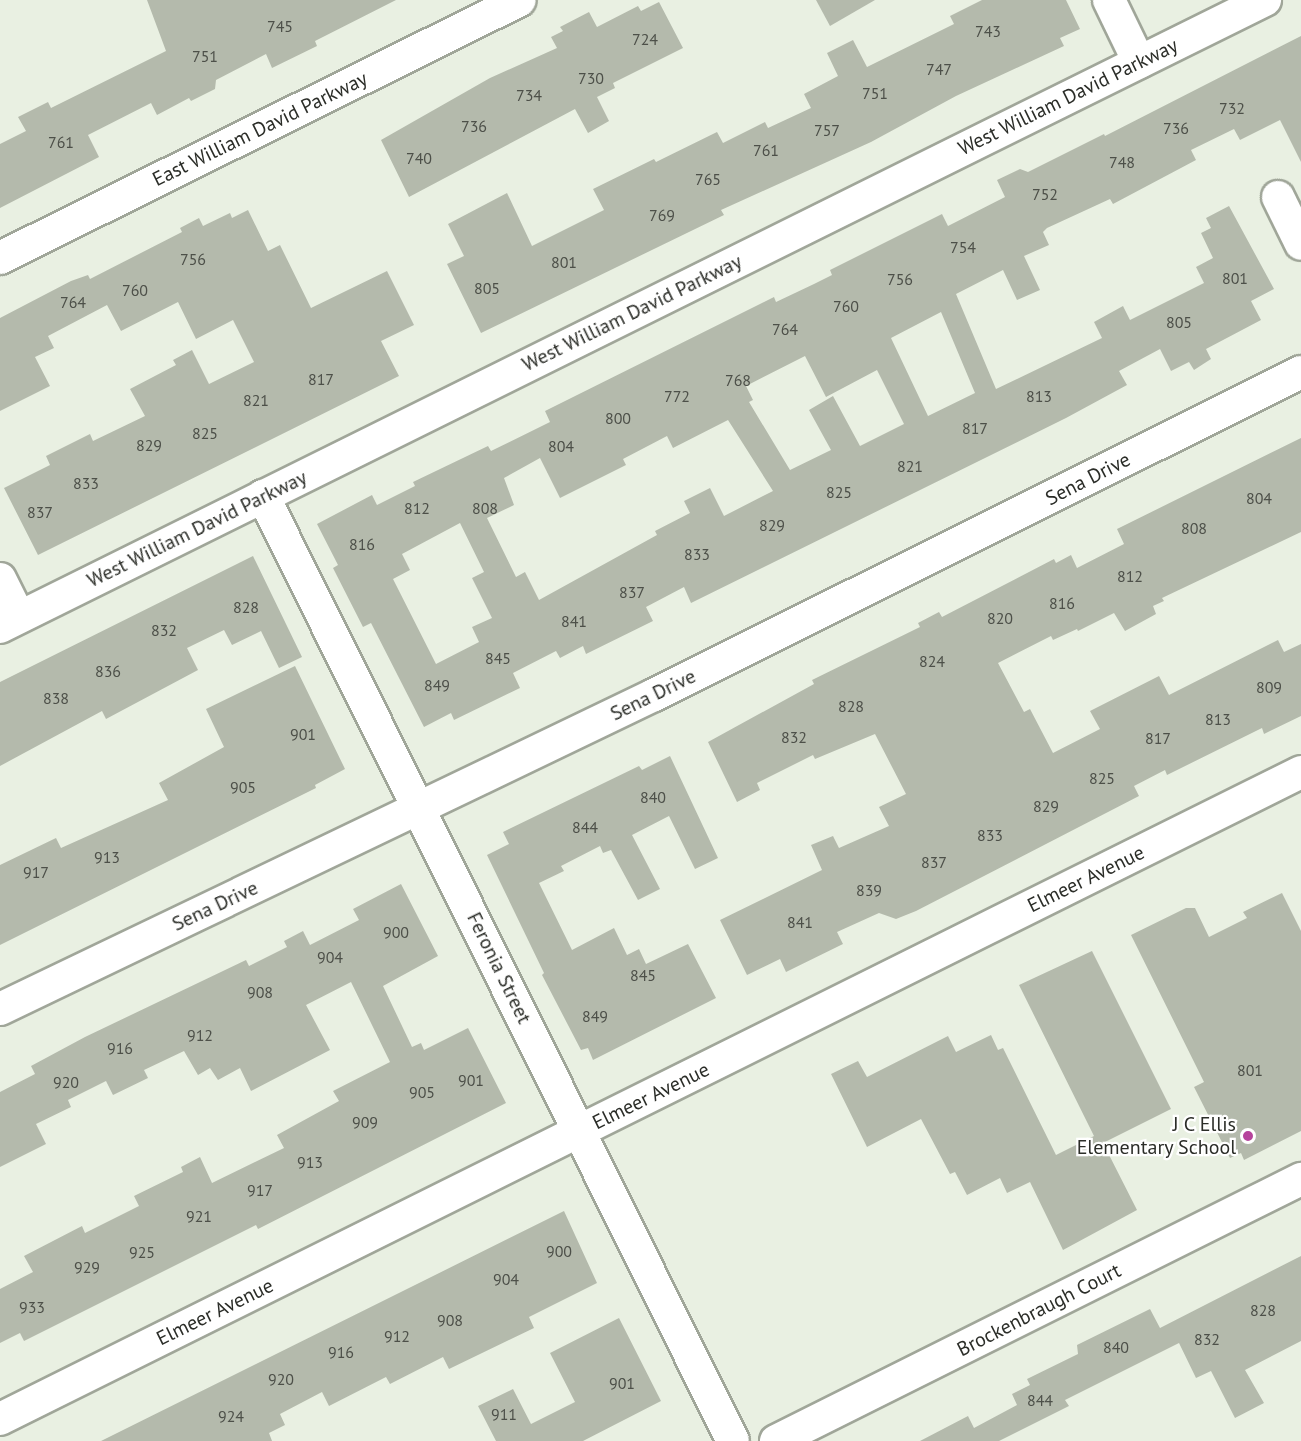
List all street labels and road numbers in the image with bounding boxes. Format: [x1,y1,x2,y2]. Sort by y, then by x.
street label: West William David Parkway [954,33,1182,161]
street label: East William David Parkway [148,66,372,192]
street label: West William David Parkway [518,249,746,377]
street label: Sena Drive [1042,447,1134,511]
street label: West William David Parkway [83,465,311,593]
street label: Sena Drive [606,664,700,726]
street label: Elmeer Avenue [1023,840,1149,918]
street label: Sena Drive [168,876,262,936]
street label: Feronia Street [462,909,536,1027]
street label: Elmeer Avenue [588,1057,714,1135]
street label: Brockenbraugh Court [953,1258,1125,1362]
street label: Elmeer Avenue [152,1273,278,1351]

